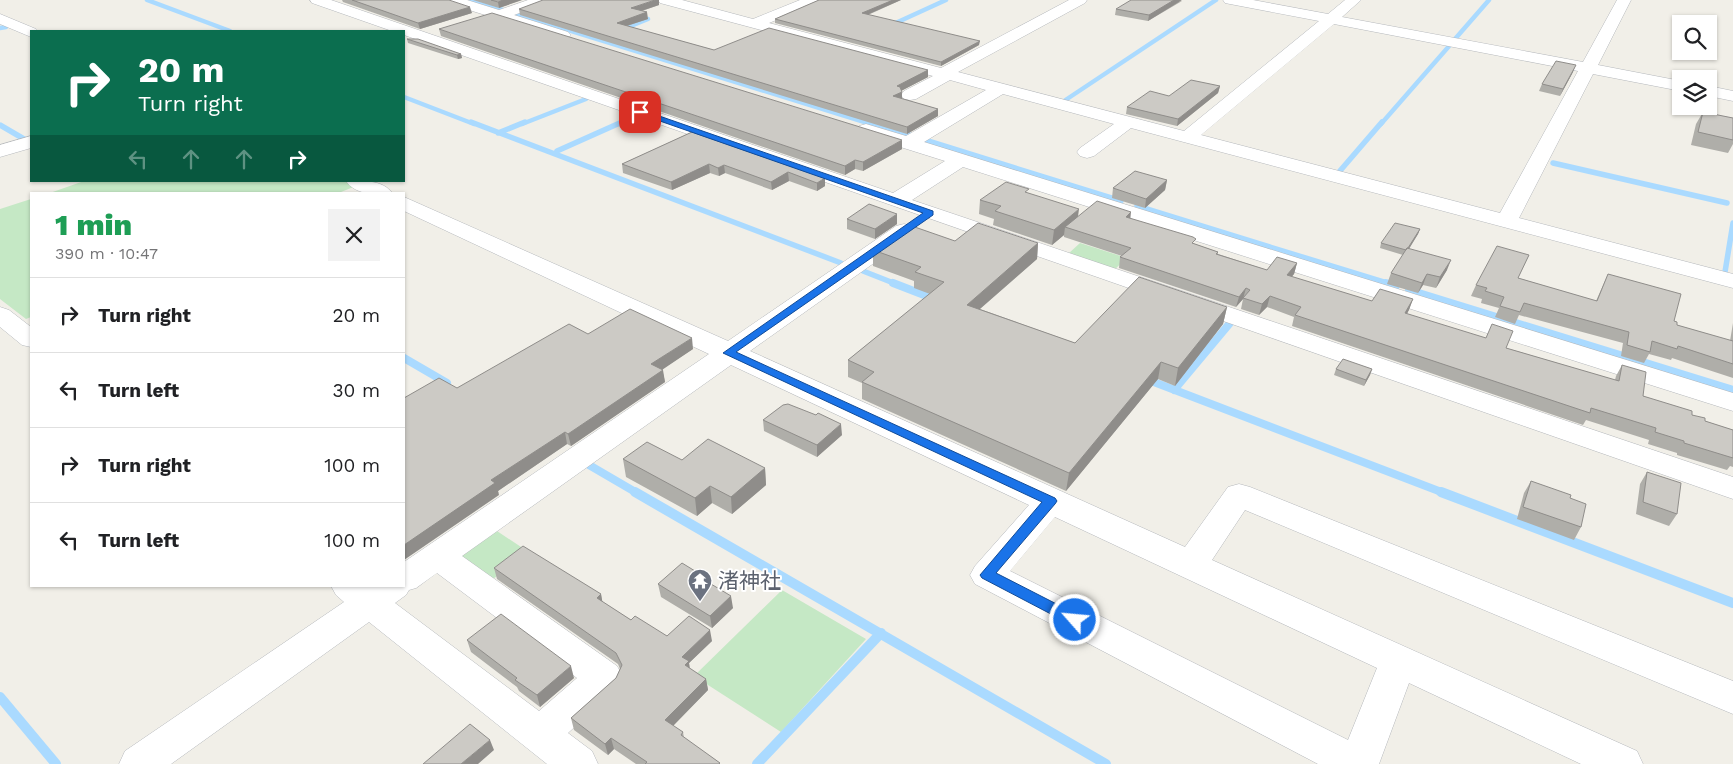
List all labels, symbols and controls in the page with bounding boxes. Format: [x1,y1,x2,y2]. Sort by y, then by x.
map controls [1672,15,1717,115]
button: search [1672,15,1717,60]
text: 20 m [138,49,224,91]
icon: right [55,50,120,115]
button: layers [1672,70,1717,115]
text: Turn right [138,91,243,116]
pin [619,91,661,133]
icon: arrive [626,98,654,126]
icon: left [124,145,152,173]
icon: ahead [177,145,205,173]
icon: ahead [230,145,258,173]
icon: right [283,145,311,173]
text: 1 min [55,207,132,242]
button: close [328,209,380,261]
text: 390 m · 10:47 [55,244,158,263]
icon: right [55,301,83,329]
text: Turn right [98,304,191,327]
text: 20 m [333,304,380,327]
icon: left [55,376,83,404]
text: Turn left [98,379,179,402]
text: 30 m [333,379,380,402]
icon: right [55,451,83,479]
text: Turn right [98,454,191,477]
text: 100 m [324,454,380,477]
icon: left [55,526,83,554]
text: Turn left [98,529,179,552]
text: 100 m [324,529,380,552]
temple icon: 渚神社 [687,568,713,602]
place label: 渚神社 [718,568,781,593]
position arrow [1048,593,1100,645]

